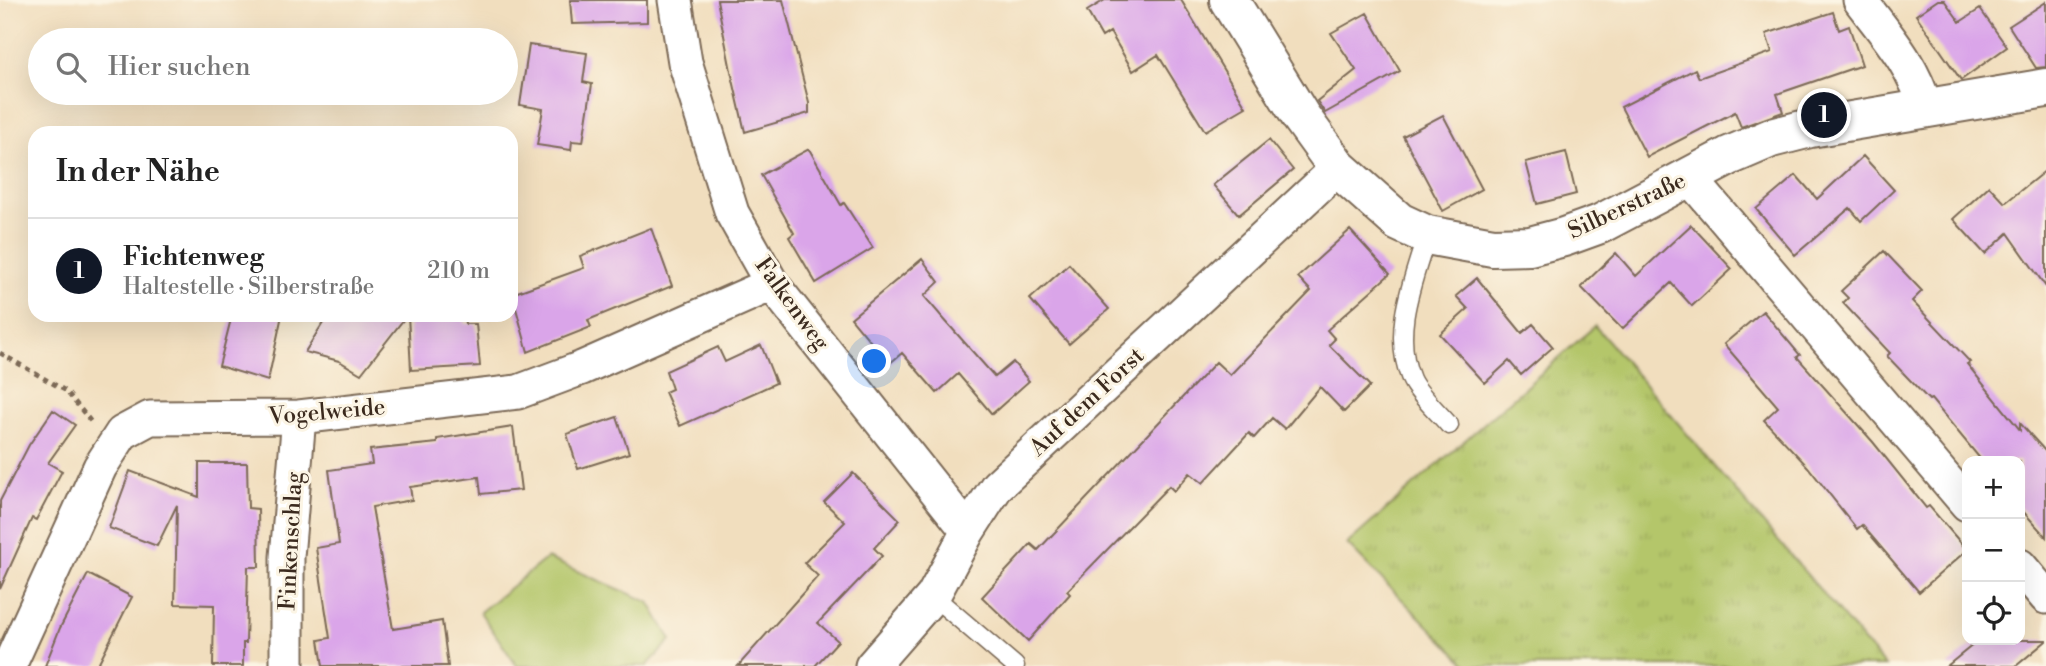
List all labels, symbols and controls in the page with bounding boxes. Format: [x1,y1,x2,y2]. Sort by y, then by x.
search box [28,28,518,105]
icon: search [52,48,90,86]
text: Hier suchen [108,51,250,83]
pin: 1 [1801,89,1847,141]
text: In der Nähe [56,153,220,191]
street label: Silberstraße [1564,167,1690,245]
text: Fichtenweg [123,241,264,273]
street label: Falkenweg [749,252,835,356]
text: 1 [73,257,85,285]
text: 210 m [427,257,490,285]
text: Haltestelle · Silberstraße [123,273,374,301]
street label: Auf dem Forst [1023,342,1150,463]
your location [857,344,891,378]
street label: Vogelweide [267,393,386,431]
map controls [1962,456,2025,645]
button: + [1962,456,2025,519]
street label: Finkenschlag [273,471,309,611]
button: − [1962,519,2025,582]
button: locate [1962,582,2025,645]

